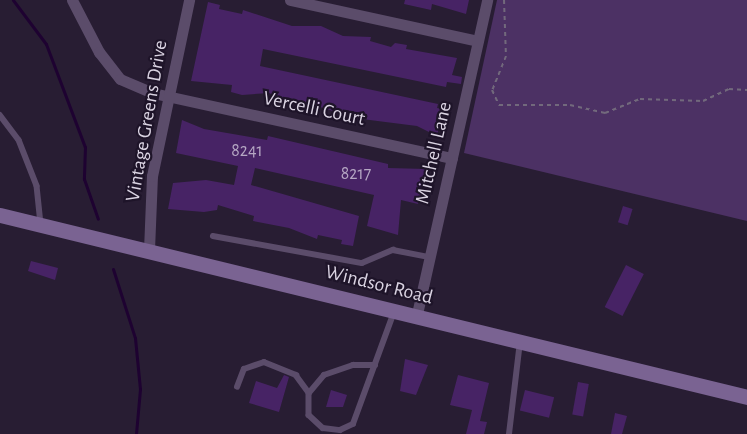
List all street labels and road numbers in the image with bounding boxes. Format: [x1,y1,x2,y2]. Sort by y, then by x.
street label: Vintage Greens Drive [121,38,173,204]
street label: Vercelli Court [261,86,367,132]
street label: Mitchell Lane [411,100,457,206]
street label: Windsor Road [323,260,435,310]

